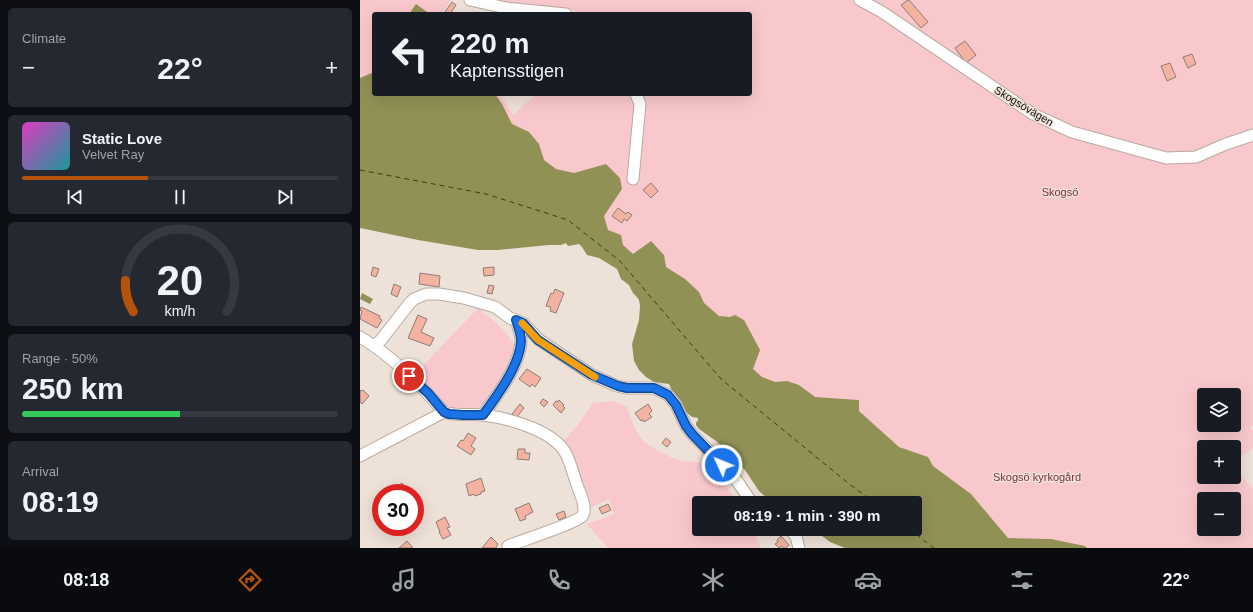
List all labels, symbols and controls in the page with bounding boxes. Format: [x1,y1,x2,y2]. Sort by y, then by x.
icon: left [384,28,436,80]
text: 220 m [450,28,529,59]
text: Climate [22,31,66,46]
text: 22° [157,52,203,85]
text: − [22,55,35,80]
text: + [325,55,338,80]
text: Kaptensstigen [450,61,564,81]
street label: Skogsövägen [992,84,1056,128]
text: Static Love [82,130,162,147]
text: Velvet Ray [82,147,144,162]
icon: previous [64,186,86,208]
icon: pause [169,186,191,208]
icon: next [274,186,296,208]
park label: Skogsö [1042,186,1078,198]
text: 20 [157,257,203,304]
text: km/h [165,303,196,319]
text: Range · 50% [22,351,98,366]
pin [392,359,426,393]
icon: arrive [398,365,420,387]
text: 250 km [22,372,124,405]
map controls [1197,388,1241,536]
button: layers [1197,388,1241,432]
button: + [1197,440,1241,484]
position arrow [701,444,743,486]
text: Arrival [22,464,59,479]
park label: Skogsö kyrkogård [993,471,1081,483]
speed limit sign: 30 [372,484,424,536]
text: 08:19 [22,485,99,518]
button: − [1197,492,1241,536]
text: 08:19 · 1 min · 390 m [734,507,880,524]
icon: directions [236,566,264,594]
icon: music [390,566,418,594]
icon: phone [545,566,573,594]
icon: climate [699,566,727,594]
icon: car [854,566,882,594]
icon: filters [1008,566,1036,594]
text: 08:18 [63,570,109,590]
text: 22° [1162,570,1190,590]

